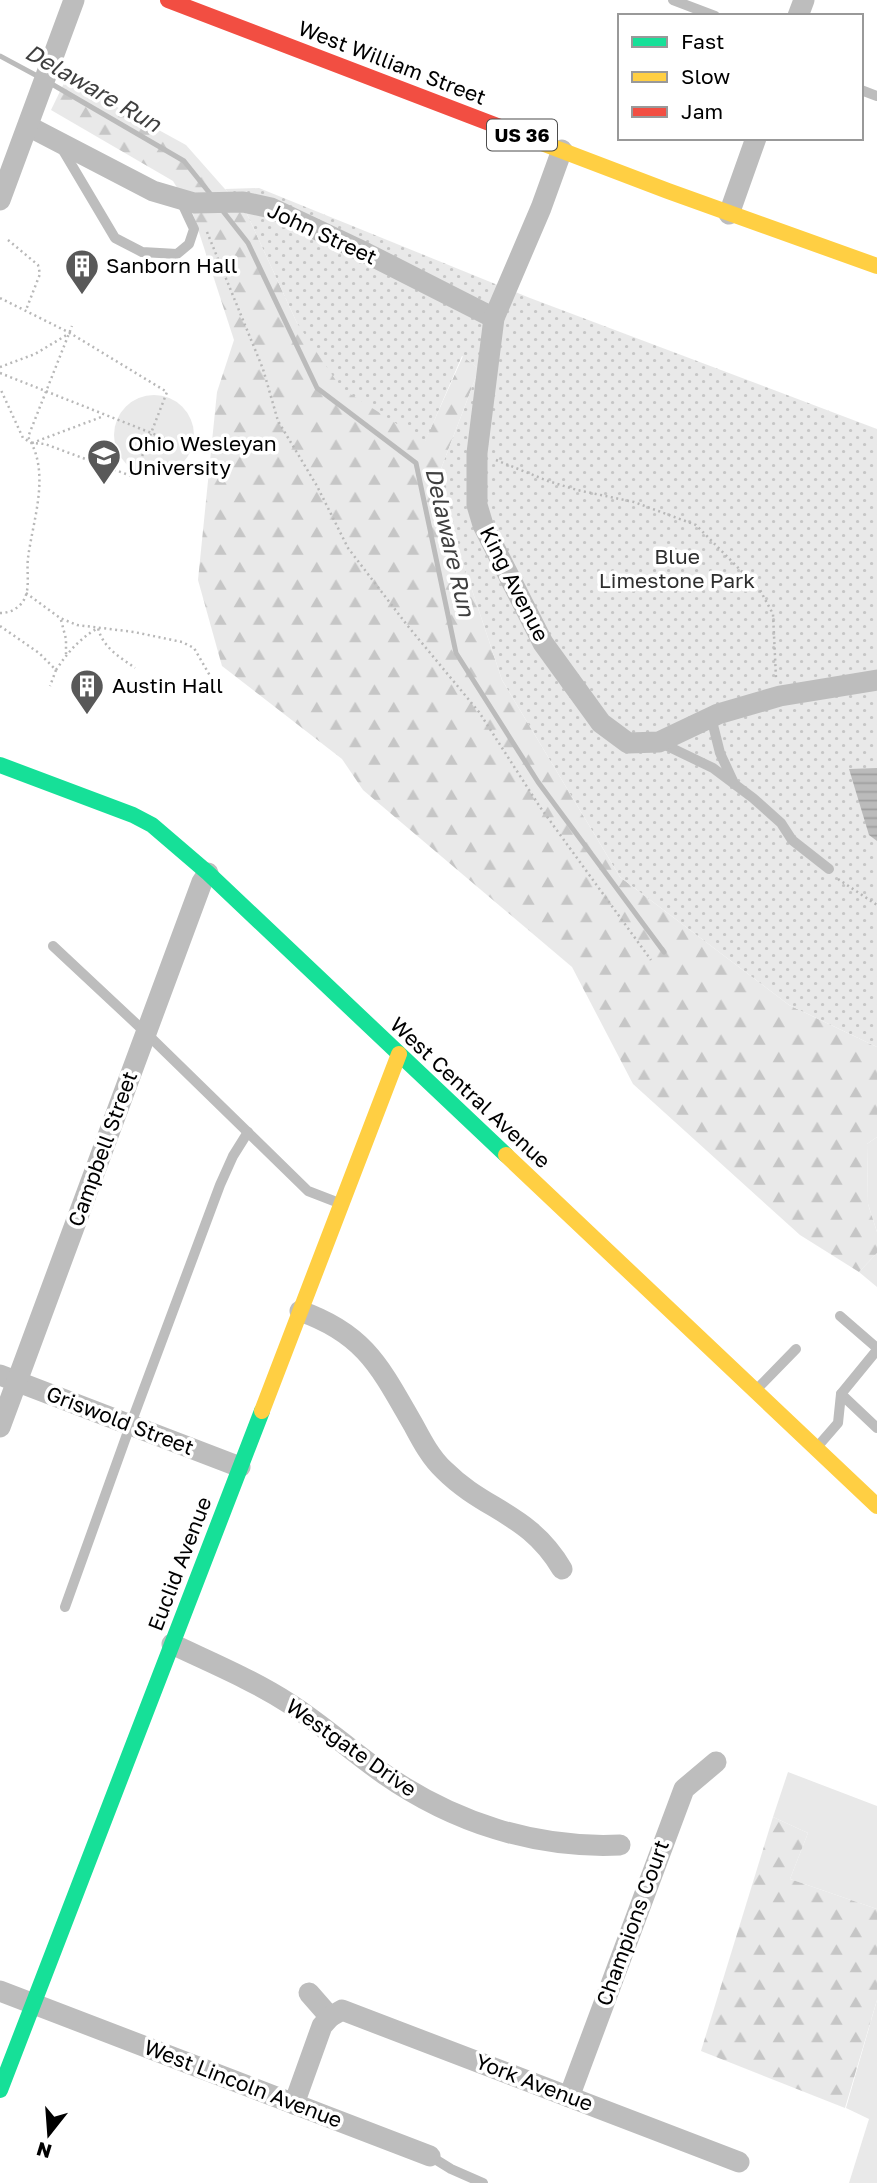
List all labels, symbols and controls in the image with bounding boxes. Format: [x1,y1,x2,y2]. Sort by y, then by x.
street label: West William Street [295,14,490,110]
legend [618,14,863,140]
text: Fast [681,28,724,54]
water label: Delaware Run [21,37,167,138]
text: Slow [681,63,730,89]
text: Jam [681,98,723,124]
road number: US 36 [487,119,557,150]
street label: John Street [264,196,381,270]
building icon: Sanborn Hall [63,247,101,296]
place label: Sanborn Hall [106,252,237,278]
place label: Ohio Wesleyan University [128,430,277,480]
school or university icon: Ohio Wesleyan University [85,437,123,486]
water label: Delaware Run [420,465,482,620]
street label: King Avenue [475,522,555,645]
park label: Blue Limestone Park [599,543,755,593]
building icon: Austin Hall [68,667,106,716]
place label: Austin Hall [112,672,223,698]
street label: West Central Avenue [385,1011,556,1173]
street label: Campbell Street [62,1067,142,1230]
street label: Griswold Street [43,1380,198,1460]
street label: Euclid Avenue [142,1493,217,1634]
street label: Westgate Drive [281,1693,422,1802]
street label: Champions Court [590,1836,674,2009]
street label: West Lincoln Avenue [141,2033,346,2133]
street label: York Avenue [472,2048,597,2116]
north arrow [14,2099,84,2169]
text: N [34,2138,54,2164]

